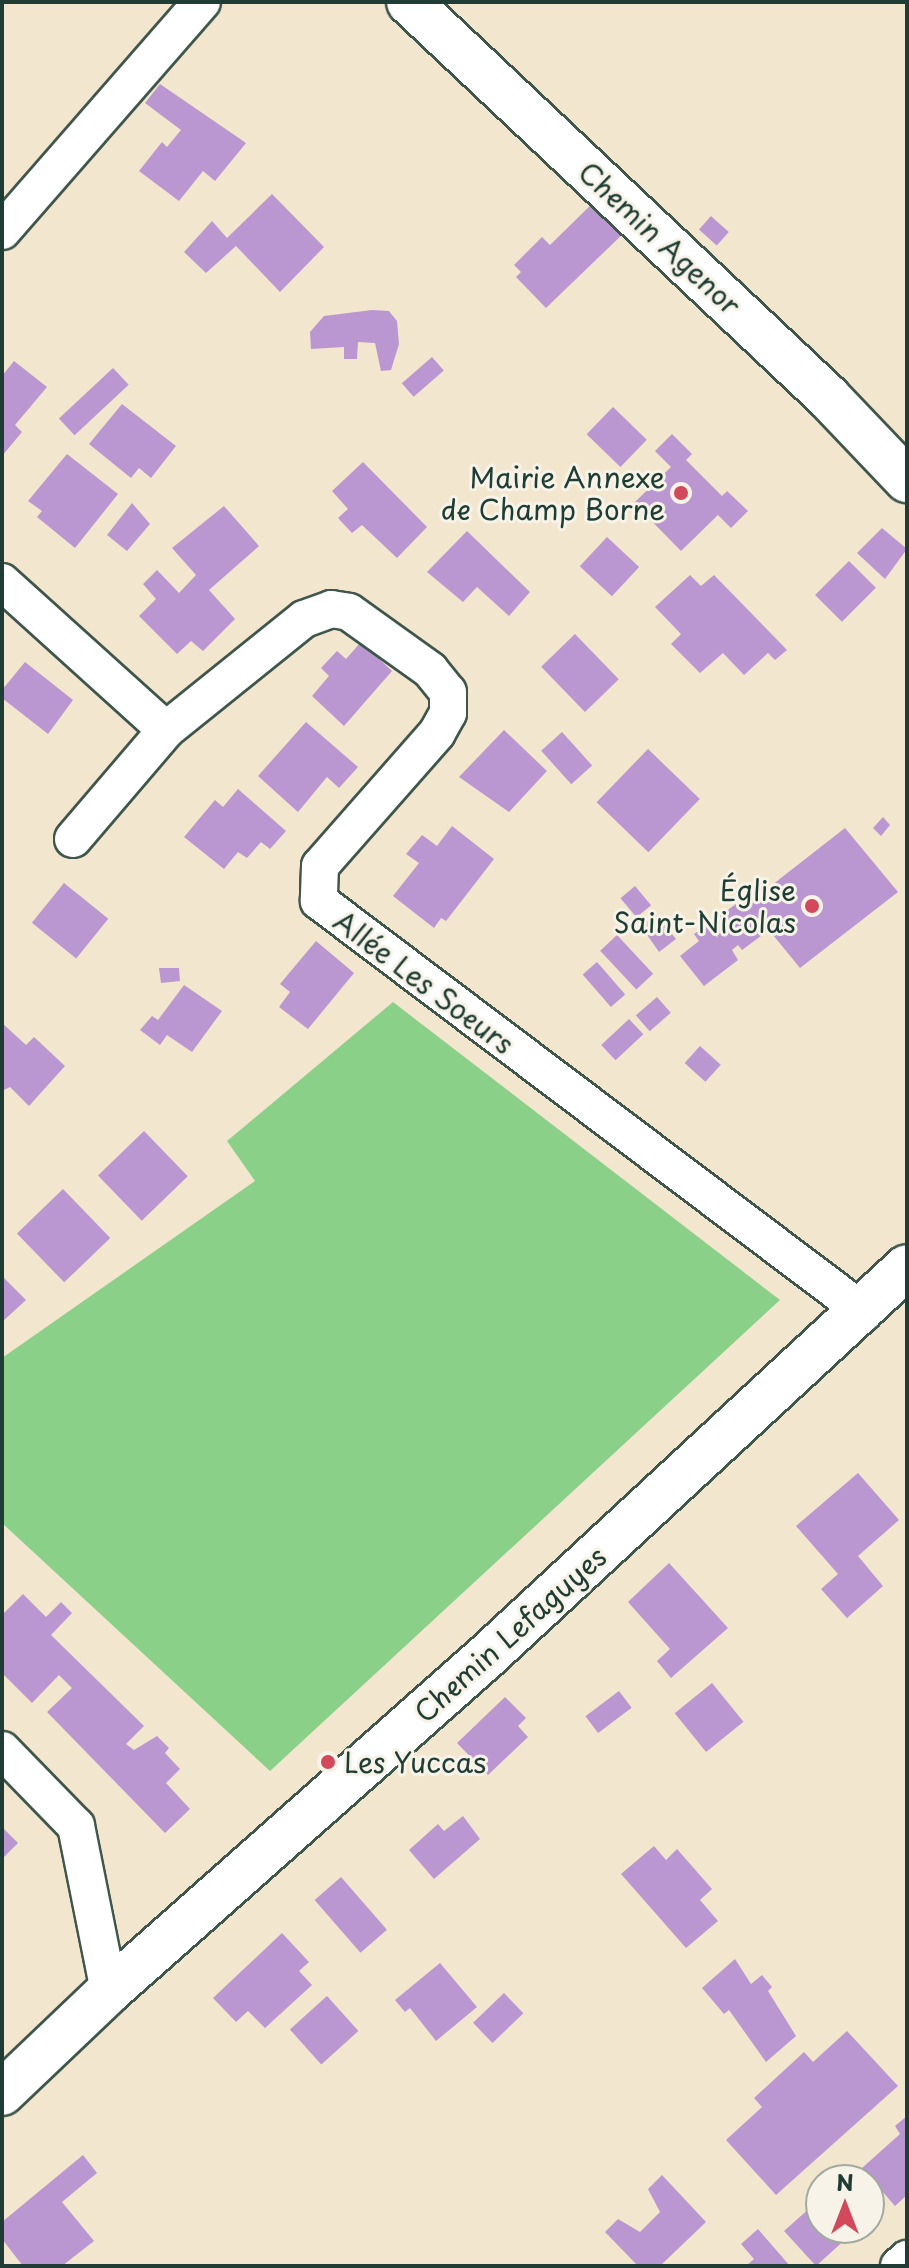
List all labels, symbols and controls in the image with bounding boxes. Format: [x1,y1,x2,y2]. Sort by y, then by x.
street label: Chemin Agenor [572,155,748,321]
place label: Mairie Annexe de Champ Borne [438,460,665,526]
marker: Mairie Annexe de Champ Borne [672,484,690,502]
place label: Église Saint-Nicolas [613,873,796,939]
marker: Église Saint-Nicolas [803,897,821,915]
street label: Allée Les Soeurs [326,902,522,1062]
street label: Chemin Lefaguyes [408,1539,612,1729]
place label: Les Yuccas [344,1745,489,1779]
marker: Les Yuccas [319,1753,337,1771]
north arrow [805,2164,885,2244]
text: N [836,2165,854,2198]

